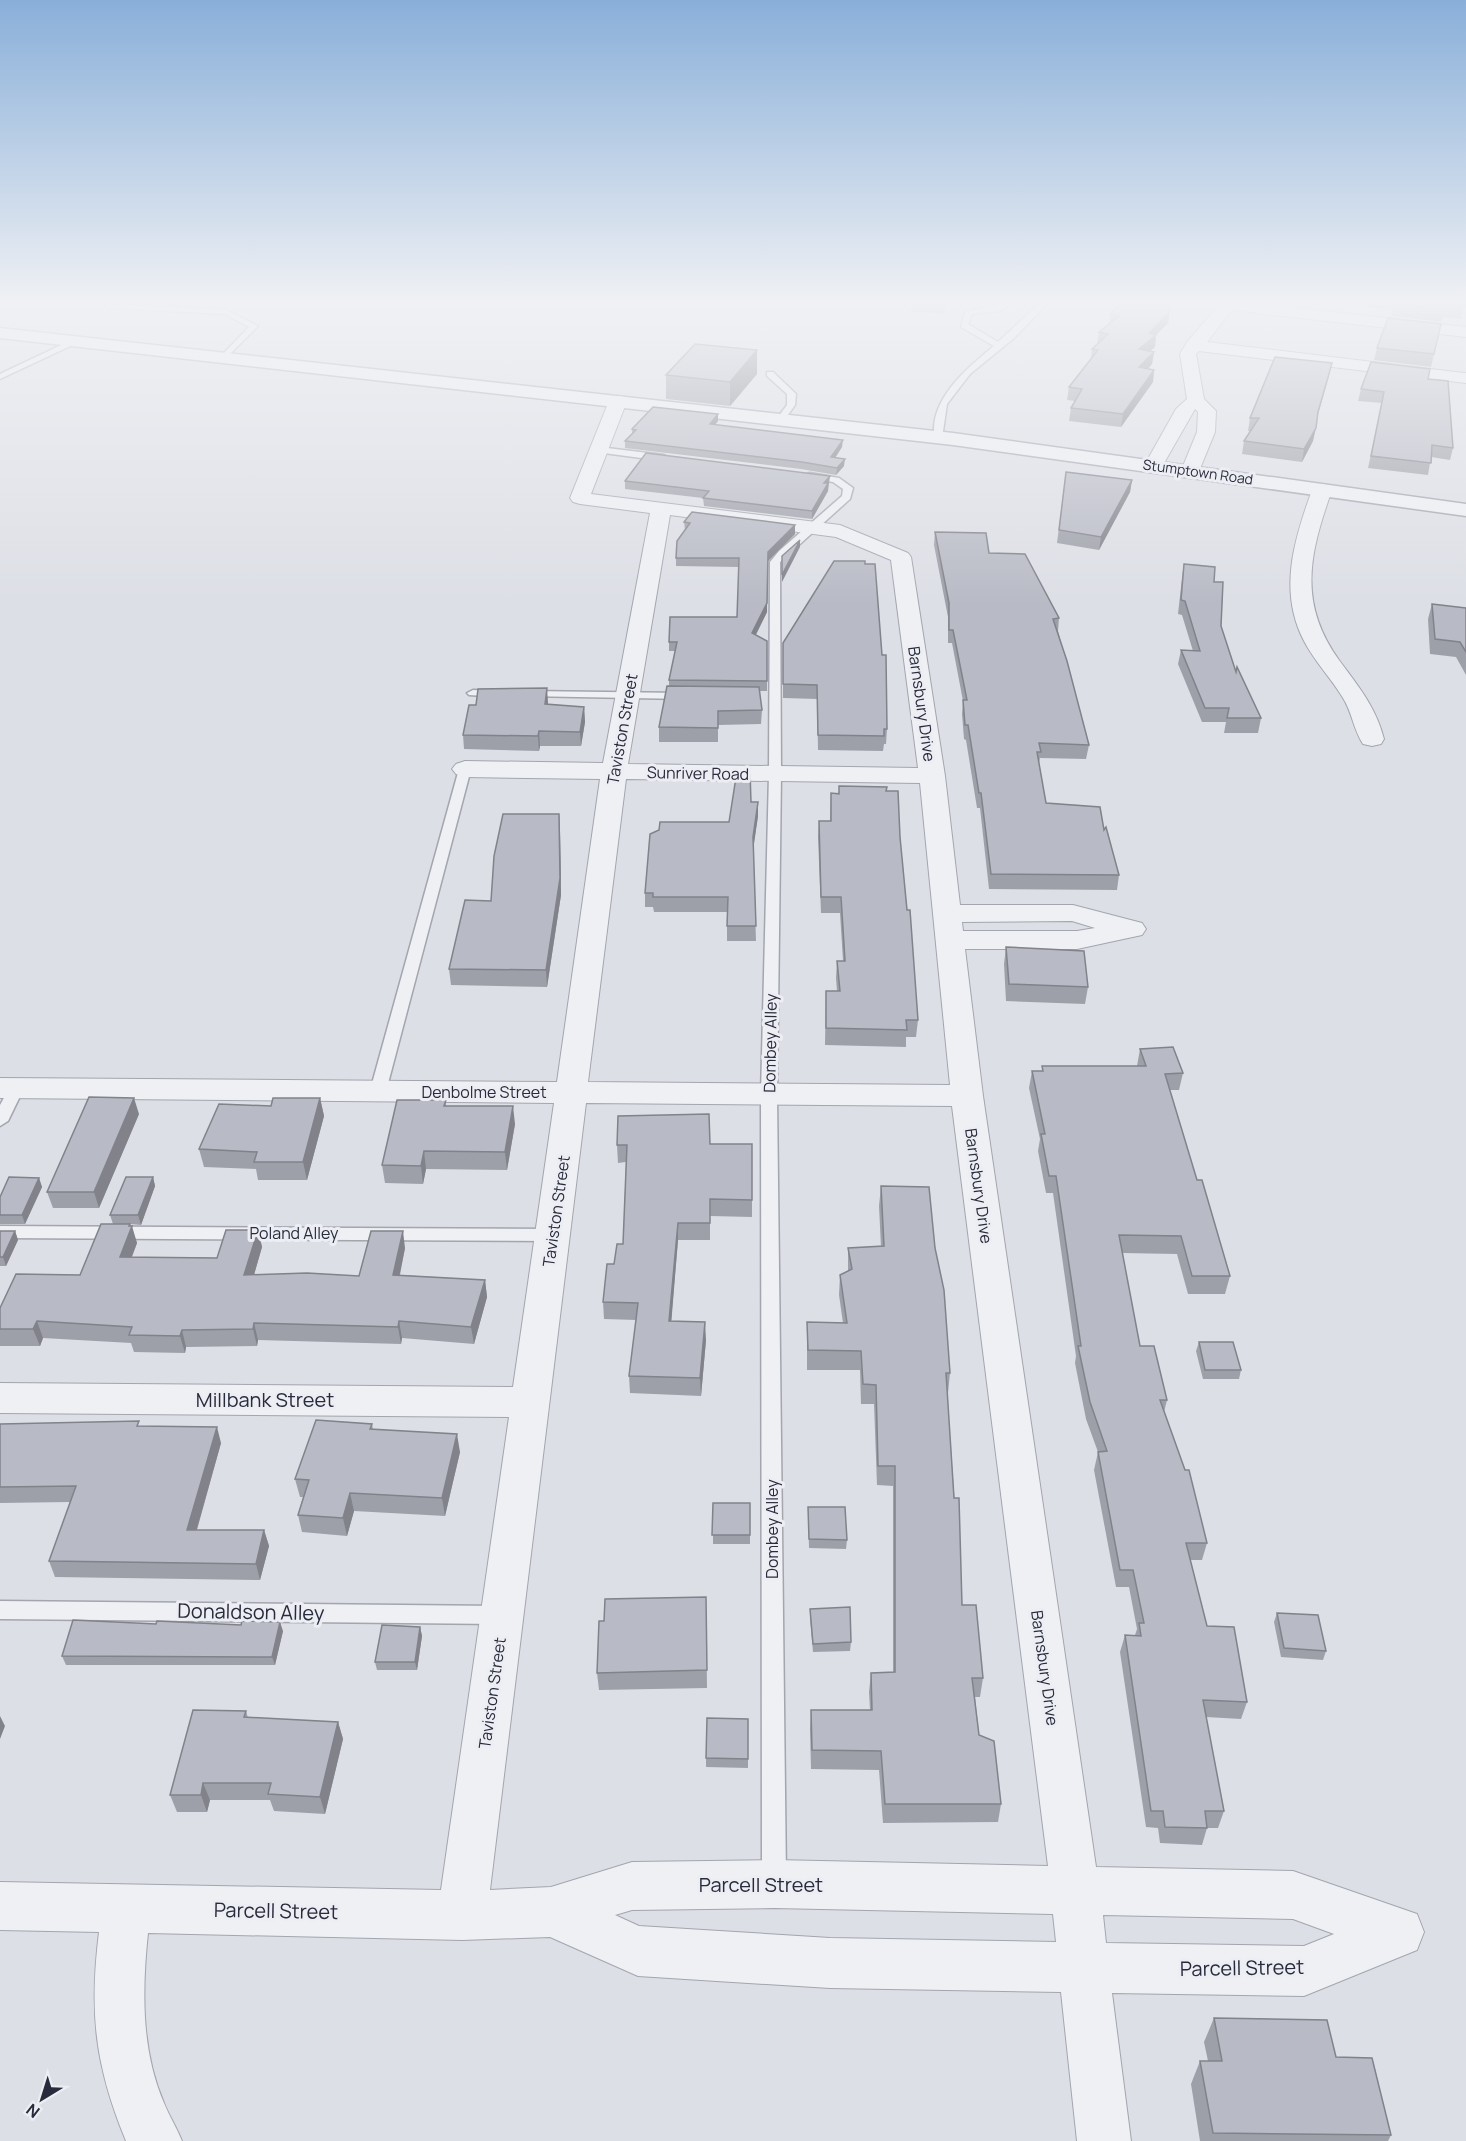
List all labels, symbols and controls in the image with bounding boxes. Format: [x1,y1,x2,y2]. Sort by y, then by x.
street label: Stumptown Road [1142,454,1254,489]
street label: Barnsbury Drive [903,645,941,763]
street label: Taviston Street [601,672,643,786]
street label: Sunriver Road [647,761,749,785]
street label: Dombey Alley [758,993,782,1093]
street label: Denbolme Street [421,1081,547,1103]
street label: Barnsbury Drive [960,1127,998,1245]
street label: Taviston Street [537,1154,575,1268]
street label: Poland Alley [249,1222,339,1244]
street label: Millbank Street [196,1386,334,1413]
street label: Dombey Alley [761,1479,783,1579]
street label: Donaldson Alley [177,1597,325,1626]
street label: Barnsbury Drive [1026,1609,1064,1727]
street label: Taviston Street [473,1636,511,1750]
street label: Parcell Street [699,1871,823,1898]
street label: Parcell Street [214,1896,338,1925]
street label: Parcell Street [1180,1953,1304,1982]
north arrow [12,2069,72,2129]
text: N [21,2099,44,2123]

